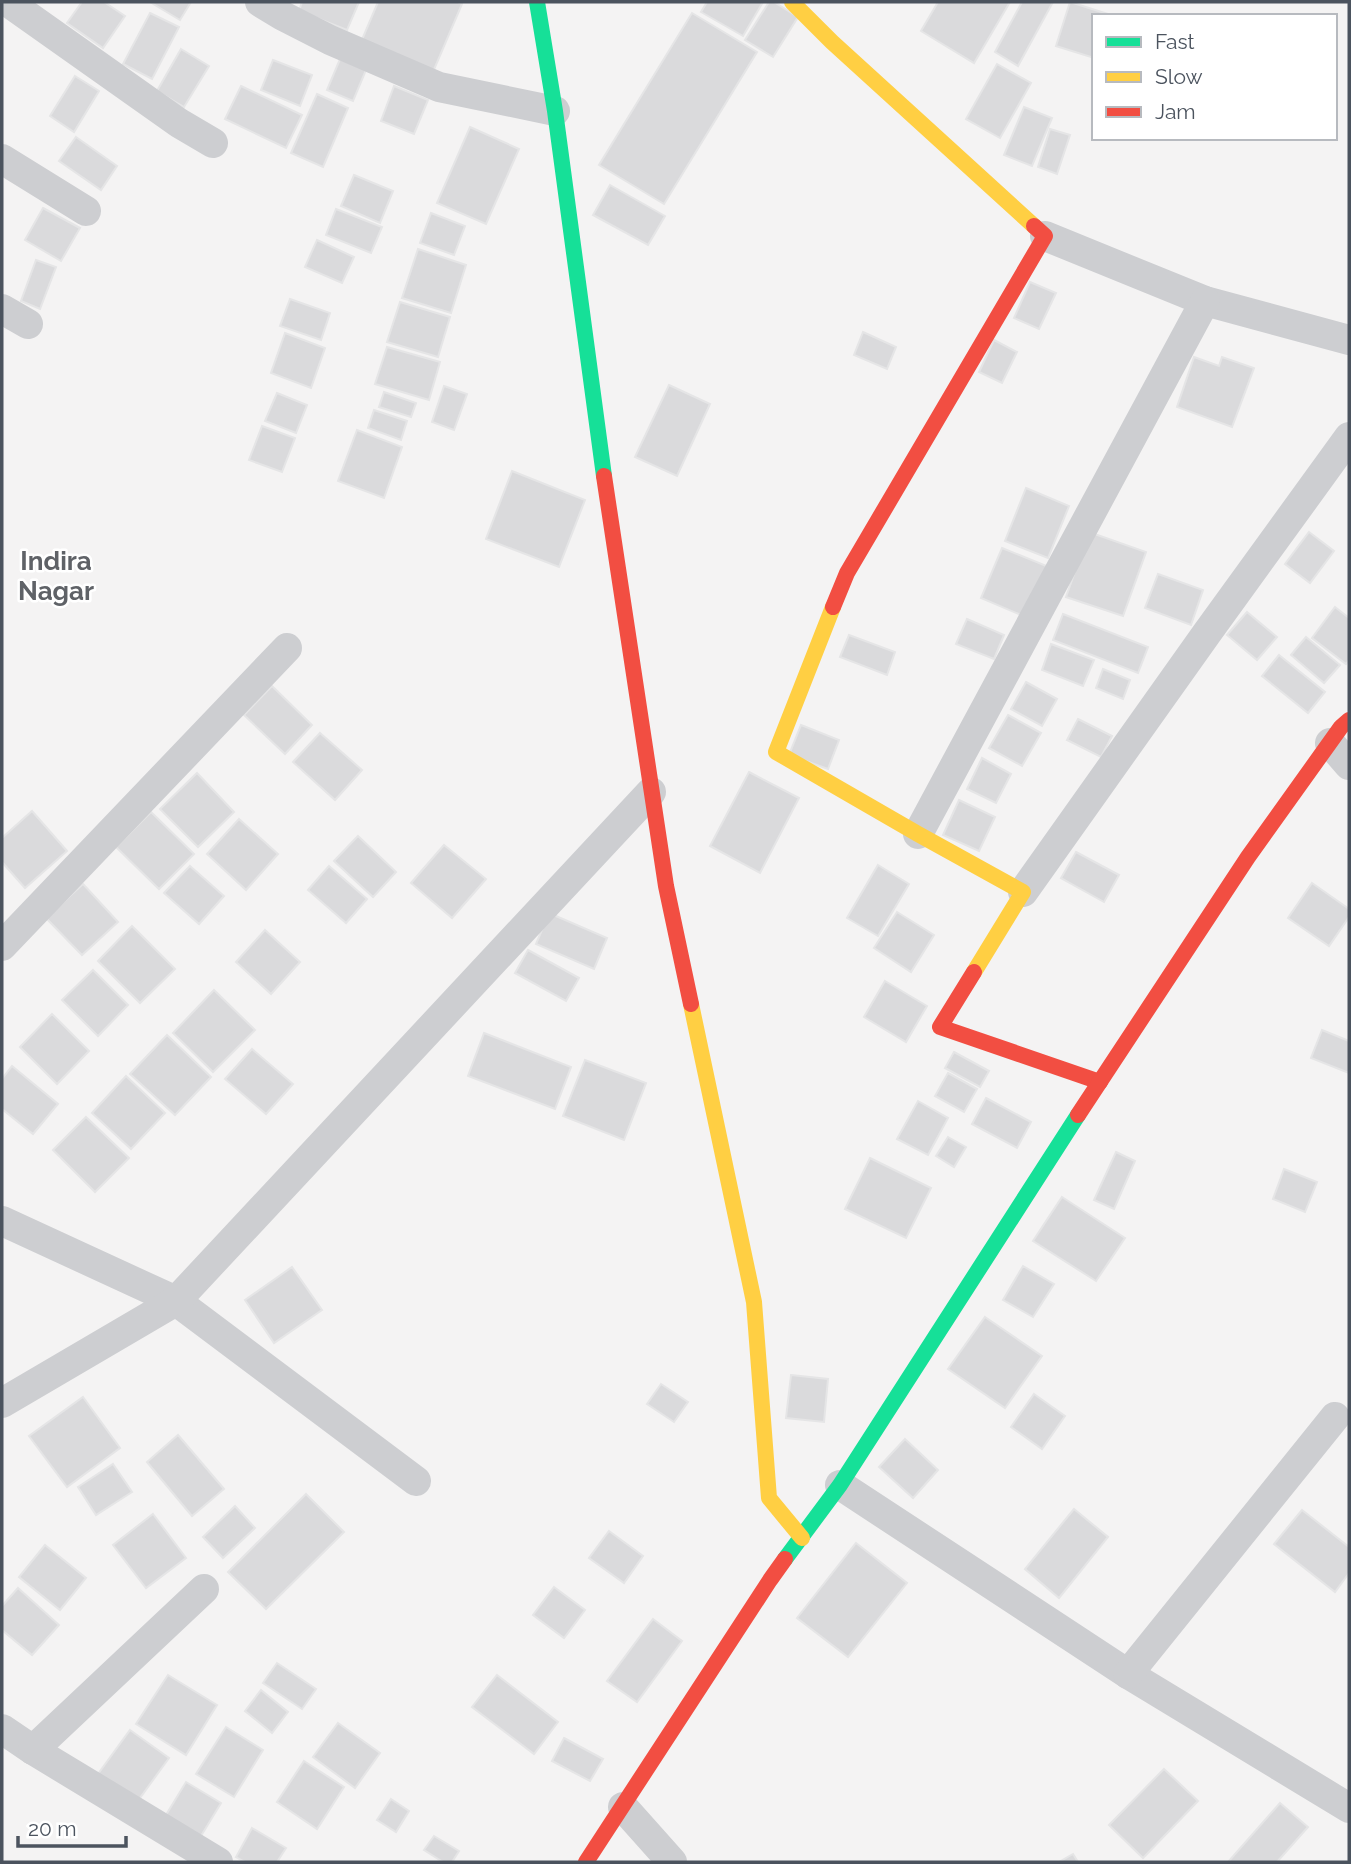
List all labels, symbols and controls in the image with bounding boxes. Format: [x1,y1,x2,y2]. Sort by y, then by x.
legend [1092,14,1337,140]
text: Fast [1155,29,1195,54]
text: Slow [1155,64,1203,89]
text: Jam [1155,99,1196,124]
district label: Indira Nagar [18,546,94,606]
scale bar [18,1804,126,1848]
text: 20 m [28,1816,76,1841]

